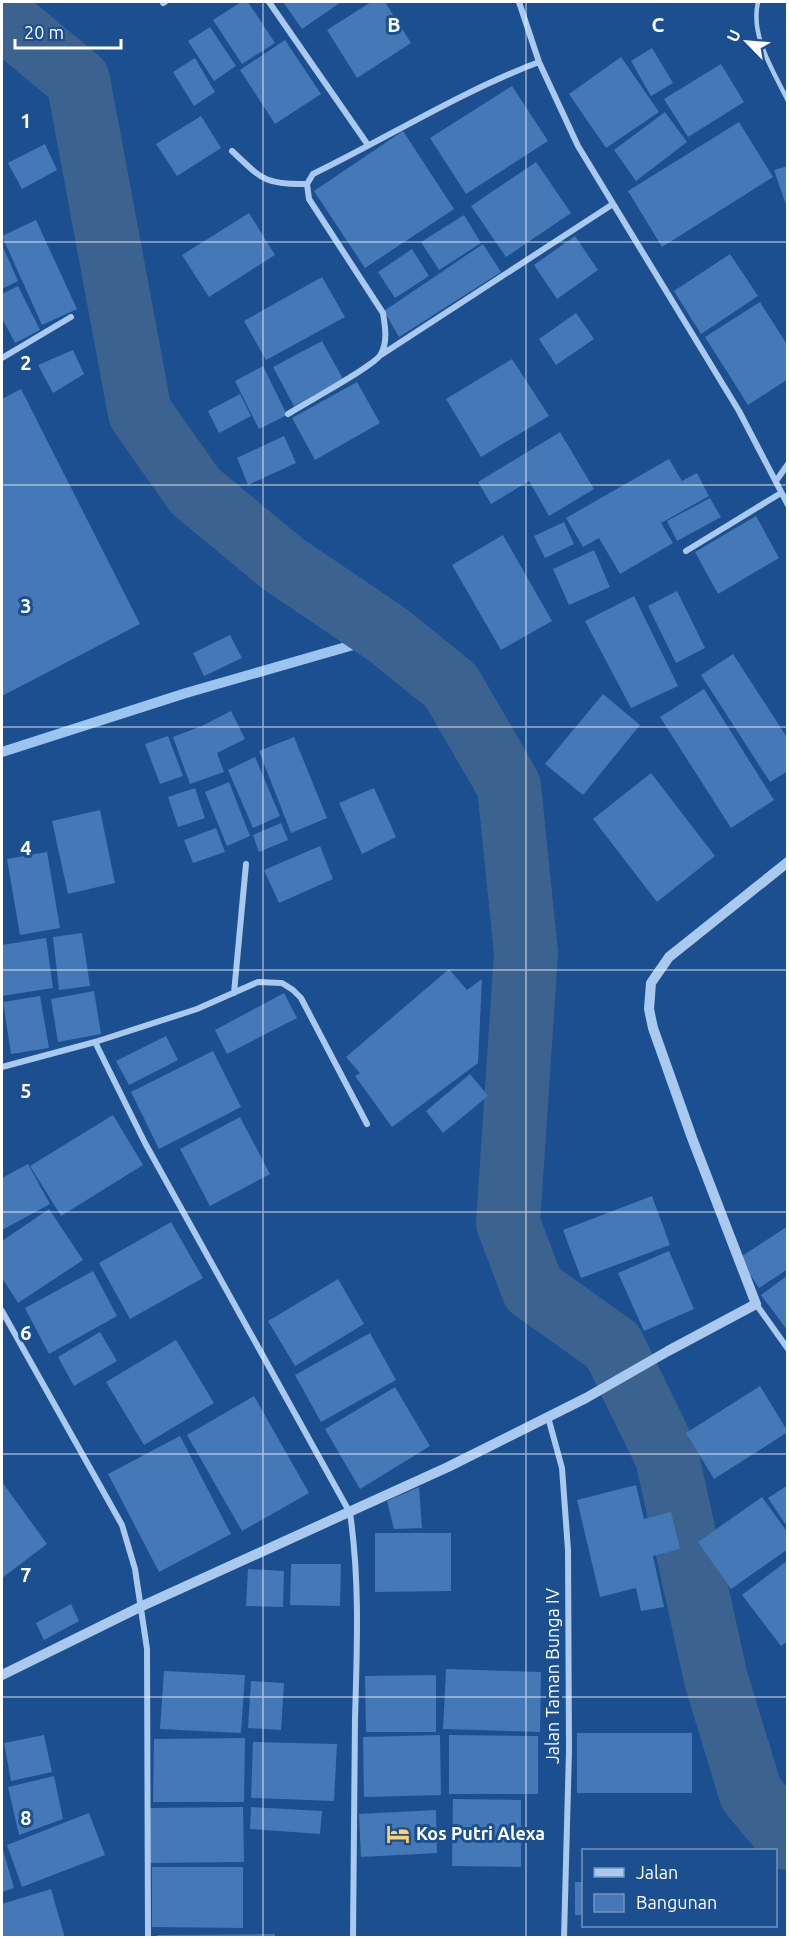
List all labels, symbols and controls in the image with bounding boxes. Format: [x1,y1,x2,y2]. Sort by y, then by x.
scale bar [15,12,122,50]
north arrow [717,12,777,72]
text: B [387,13,401,36]
text: C [652,13,665,36]
text: 20 m [24,22,64,42]
text: U [723,27,744,45]
text: 1 [20,109,32,132]
text: 2 [20,351,32,374]
text: 3 [20,594,32,617]
text: 4 [20,836,32,859]
text: 5 [20,1079,32,1102]
text: 6 [20,1321,32,1344]
text: 7 [20,1563,32,1586]
street label: Jalan Taman Bunga IV [542,1587,562,1764]
text: 8 [20,1806,32,1829]
hotel icon: Kos Putri Alexa [385,1821,411,1847]
place label: Kos Putri Alexa [416,1823,545,1843]
legend [582,1849,777,1927]
text: Jalan [636,1862,678,1882]
text: Bangunan [636,1892,717,1912]

